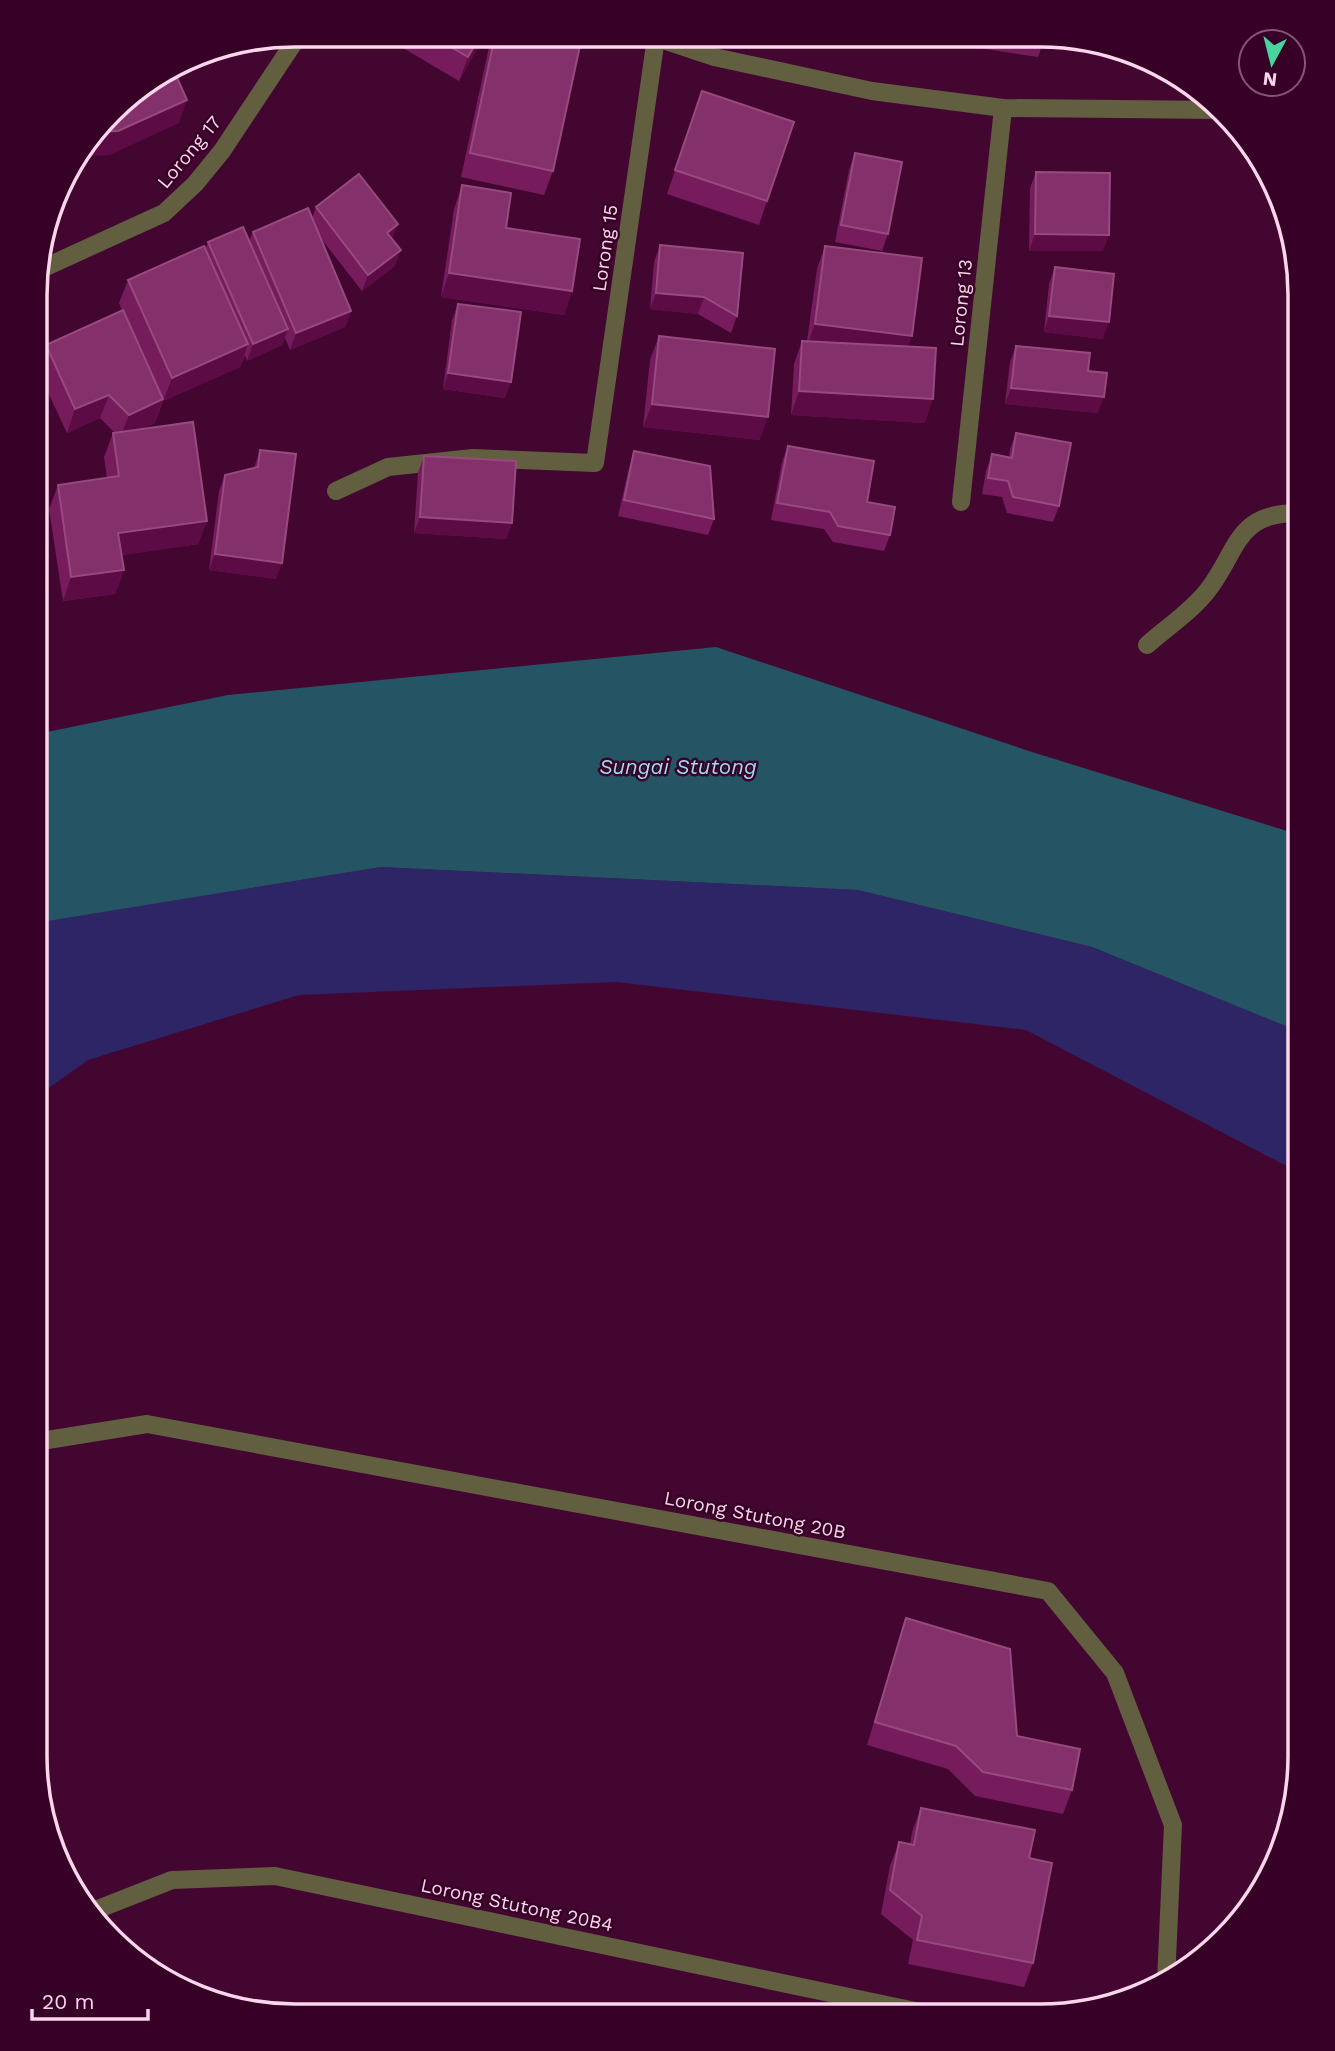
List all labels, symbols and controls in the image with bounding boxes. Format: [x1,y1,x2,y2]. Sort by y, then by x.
north arrow [1237,28,1307,98]
text: N [1262,67,1278,92]
street label: Lorong 17 [152,111,226,193]
street label: Lorong 15 [588,203,622,293]
street label: Lorong 13 [945,258,977,348]
water label: Sungai Stutong [599,754,757,779]
street label: Lorong Stutong 20B [662,1486,848,1544]
street label: Lorong Stutong 20B4 [419,1873,615,1937]
scale bar [32,1978,147,2022]
text: 20 m [42,1989,94,2014]

